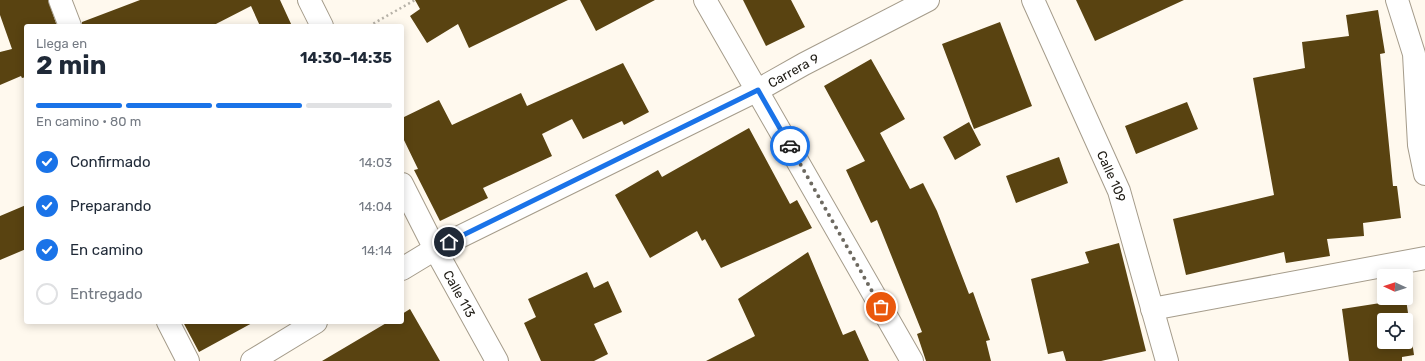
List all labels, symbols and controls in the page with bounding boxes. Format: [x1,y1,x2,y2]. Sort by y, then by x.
text: Llega en [36,36,87,51]
text: 14:30–14:35 [300,49,392,67]
text: 2 min [36,50,106,81]
street label: Carrera 9 [765,50,821,90]
text: En camino · 80 m [36,114,141,129]
courier [770,126,810,166]
icon: car [779,135,801,157]
street label: Calle 109 [1094,148,1129,204]
icon: check [36,151,58,173]
text: Confirmado [70,153,151,171]
text: 14:03 [359,155,392,170]
icon: check [36,195,58,217]
text: Preparando [70,197,151,215]
text: 14:04 [359,199,392,214]
pin [432,225,466,259]
icon: home [438,231,460,253]
icon: check [36,239,58,261]
text: En camino [70,241,143,259]
text: 14:14 [361,243,392,258]
street label: Calle 113 [441,267,479,320]
north arrow [1377,269,1413,305]
map controls [1377,269,1413,349]
text: Entregado [70,285,143,303]
pin [864,290,898,324]
icon: bag [870,296,892,318]
button: locate [1377,313,1413,349]

